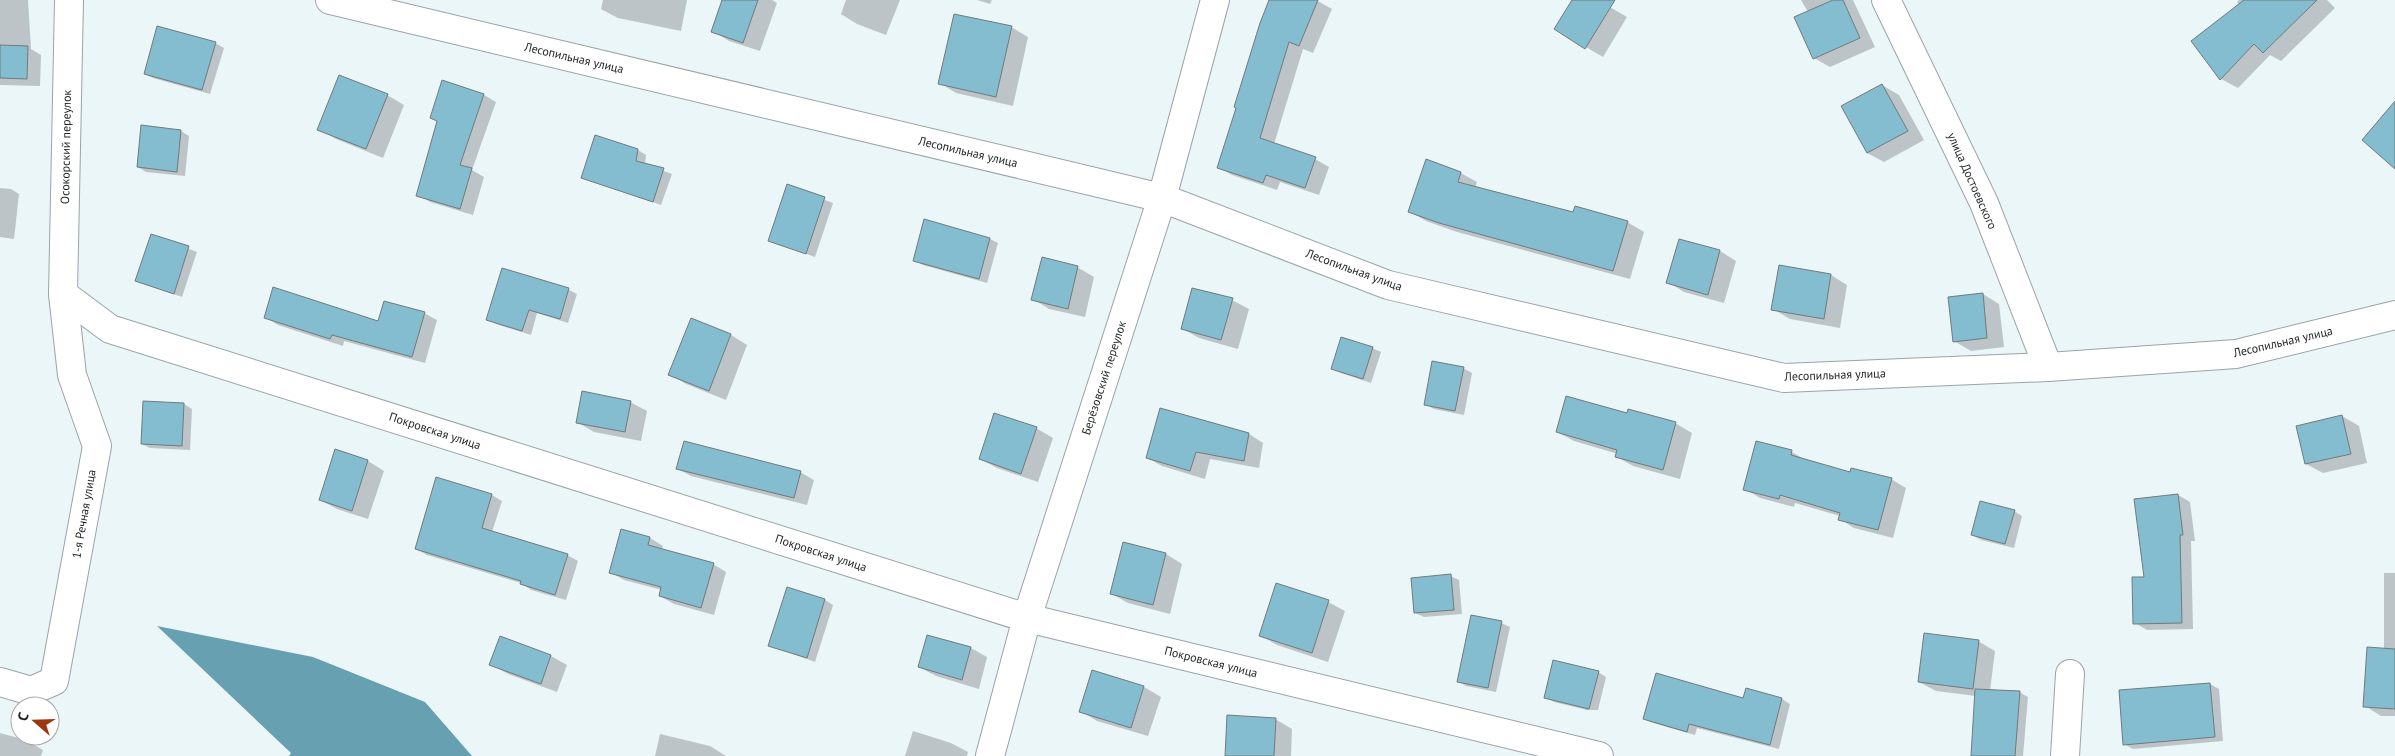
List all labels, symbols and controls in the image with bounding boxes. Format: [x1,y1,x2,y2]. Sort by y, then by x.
street label: Лесопильная улица [522,39,625,76]
street label: Осокорский переулок [57,89,74,204]
street label: улица Достоевского [1944,130,2000,231]
street label: Лесопильная улица [916,133,1019,170]
street label: Лесопильная улица [1303,245,1404,294]
street label: Берёзовский переулок [1078,319,1129,437]
street label: Лесопильная улица [2231,323,2334,360]
street label: Лесопильная улица [1783,365,1886,384]
street label: Покровская улица [387,409,483,452]
street label: 1-я Речная улица [68,468,99,559]
street label: Покровская улица [773,531,869,574]
street label: Покровская улица [1163,643,1259,680]
north arrow [10,696,60,746]
text: С [13,710,33,723]

